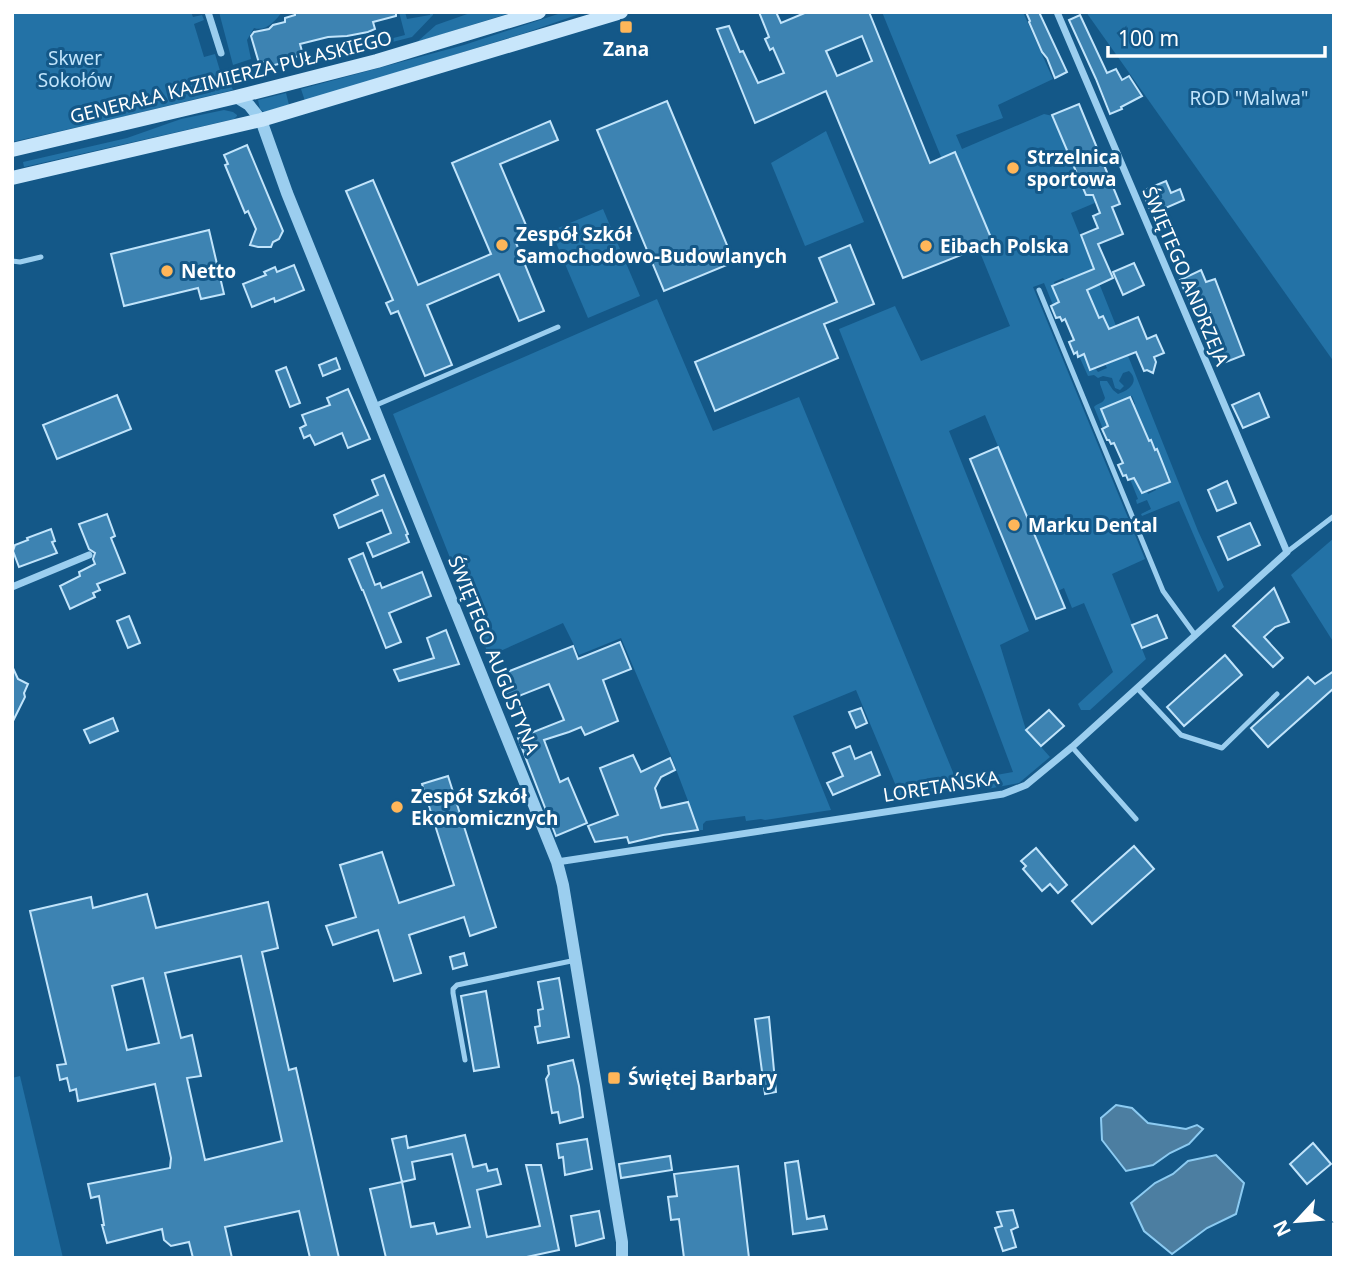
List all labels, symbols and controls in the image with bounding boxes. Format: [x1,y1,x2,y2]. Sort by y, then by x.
scale bar [1108,14,1325,58]
marker: Zana [618,19,634,35]
street label: GENERAŁA KAZIMIERZA PUŁASKIEGO [67,24,395,130]
text: 100 m [1118,24,1179,52]
place label: Zana [603,36,649,62]
park label: Skwer Sokołów [38,45,112,93]
park label: ROD "Malwa" [1189,85,1309,111]
place label: Strzelnica sportowa [1027,144,1120,192]
marker: Strzelnica sportowa [1005,160,1021,176]
street label: ŚWIĘTEGO ANDRZEJA [1137,183,1236,370]
place label: Zespół Szkół Samochodowo-Budowlanych [516,221,787,269]
place label: Eibach Polska [940,233,1069,259]
marker: Zespół Szkół Samochodowo-Budowlanych [494,237,510,253]
marker: Eibach Polska [918,238,934,254]
place label: Netto [181,258,236,284]
marker: Netto [159,263,175,279]
place label: Marku Dental [1028,512,1158,538]
marker: Marku Dental [1006,517,1022,533]
street label: ŚWIĘTEGO AUGUSTYNA [442,552,546,759]
street label: LORETAŃSKA [881,764,1002,808]
place label: Zespół Szkół Ekonomicznych [411,783,558,831]
marker: Zespół Szkół Ekonomicznych [389,799,405,815]
place label: Świętej Barbary [628,1065,777,1091]
marker: Świętej Barbary [606,1070,622,1086]
north arrow [1262,1186,1332,1256]
text: N [1267,1216,1297,1241]

